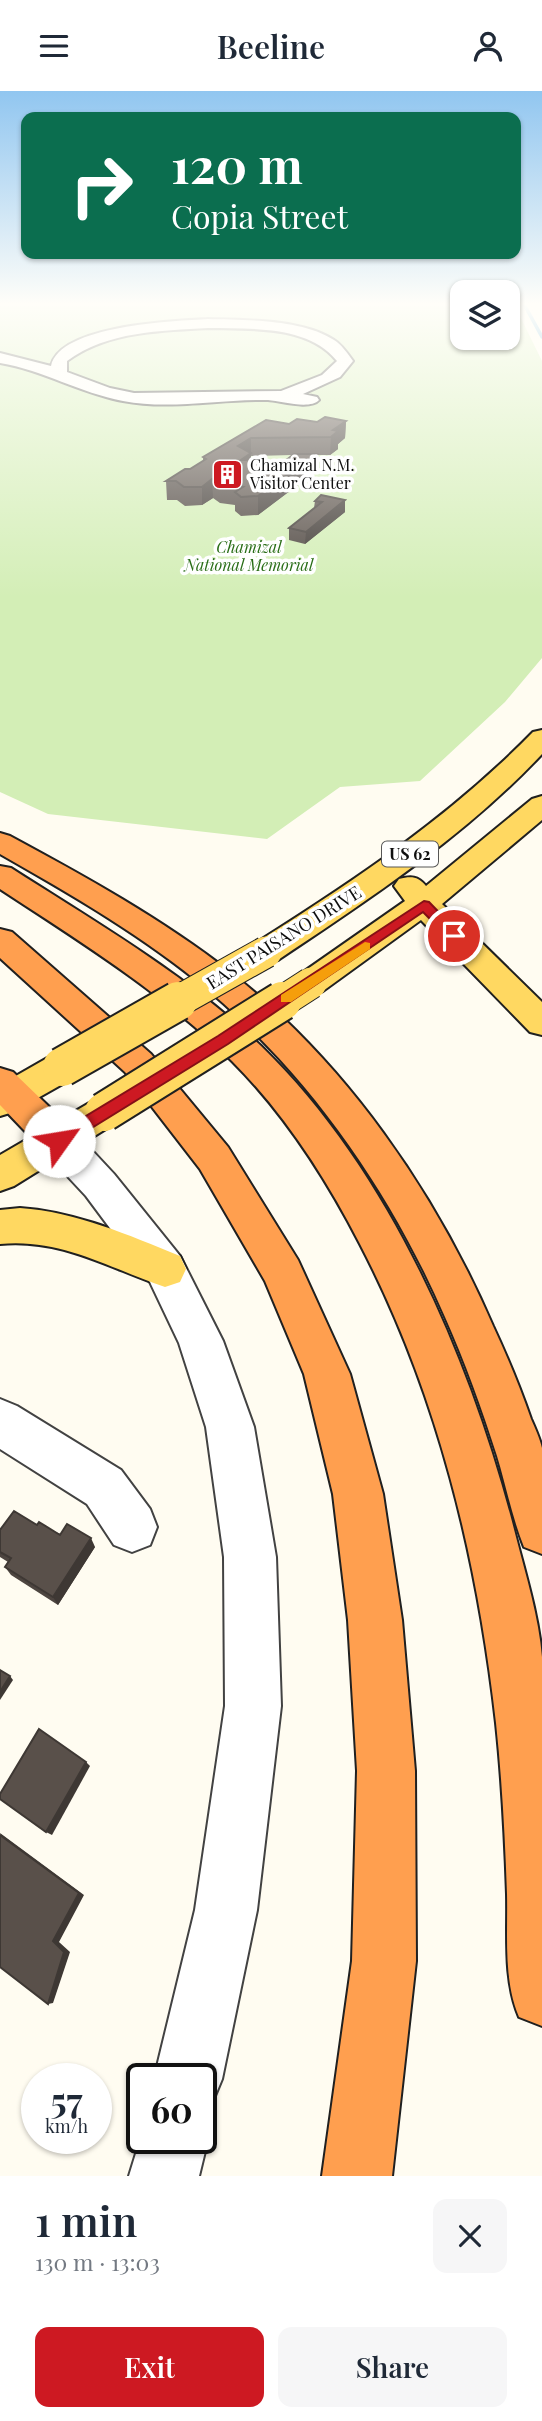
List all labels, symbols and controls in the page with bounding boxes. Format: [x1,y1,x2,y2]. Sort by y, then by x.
text: Beeline [217,24,325,67]
icon: menu [35,27,73,65]
icon: person [469,27,507,65]
text: 120 m [171,131,303,196]
icon: right [56,140,147,231]
text: Copia Street [171,194,348,237]
map controls [450,280,520,350]
button: layers [450,280,520,350]
place label: Chamizal N.M. Visitor Center [249,454,355,493]
building icon: Chamizal N.M. Visitor Center [210,457,244,491]
park label: Chamizal National Memorial [183,536,314,575]
road number: US 62 [382,841,438,867]
street label: EAST PAISANO DRIVE [202,880,365,995]
pin [424,906,484,966]
icon: arrive [435,917,473,955]
position arrow [22,1104,96,1178]
speed limit sign: 60 [126,2063,217,2154]
text: 57 [50,2076,82,2123]
text: km/h [45,2114,88,2138]
text: 1 min [35,2192,137,2248]
button: close [433,2199,507,2273]
text: 130 m · 13:03 [35,2246,160,2277]
button: Exit [35,2327,264,2407]
button: Share [278,2327,507,2407]

